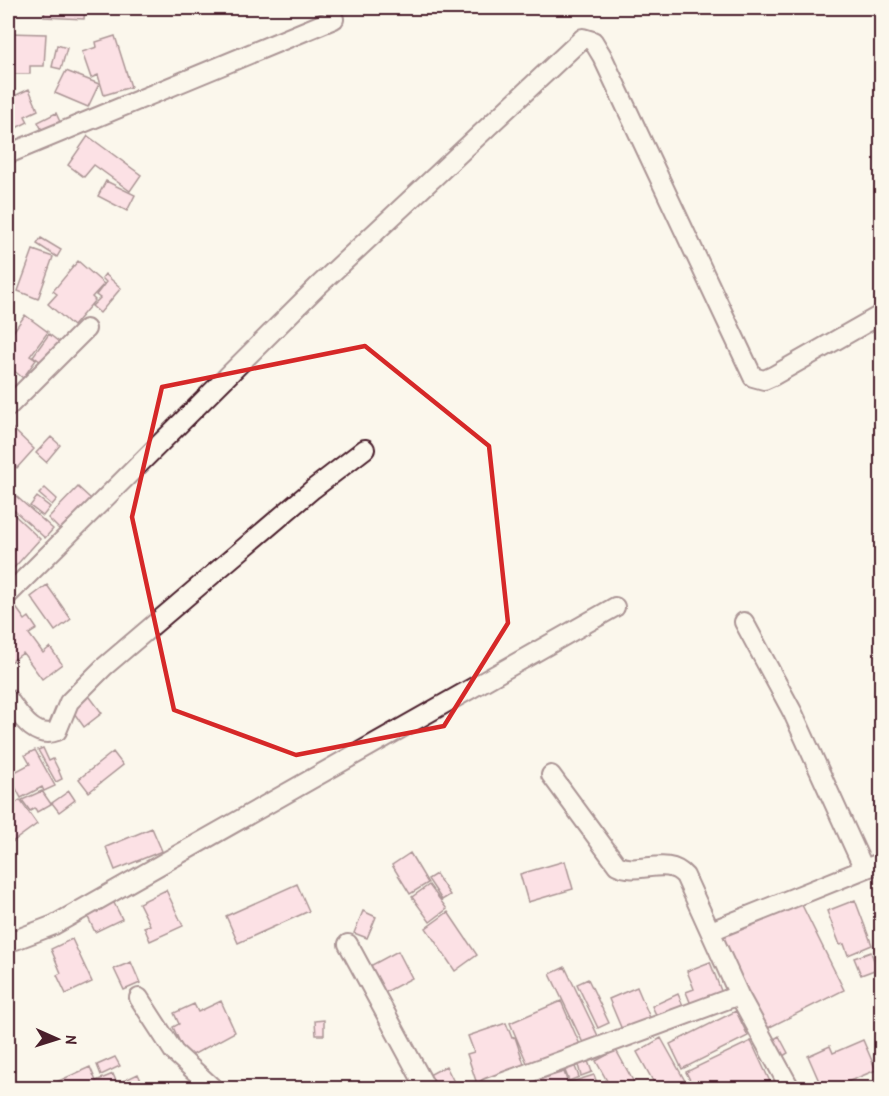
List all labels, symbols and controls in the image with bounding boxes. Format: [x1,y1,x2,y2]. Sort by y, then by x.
north arrow [27,1009,87,1069]
text: N [61,1035,83,1045]

